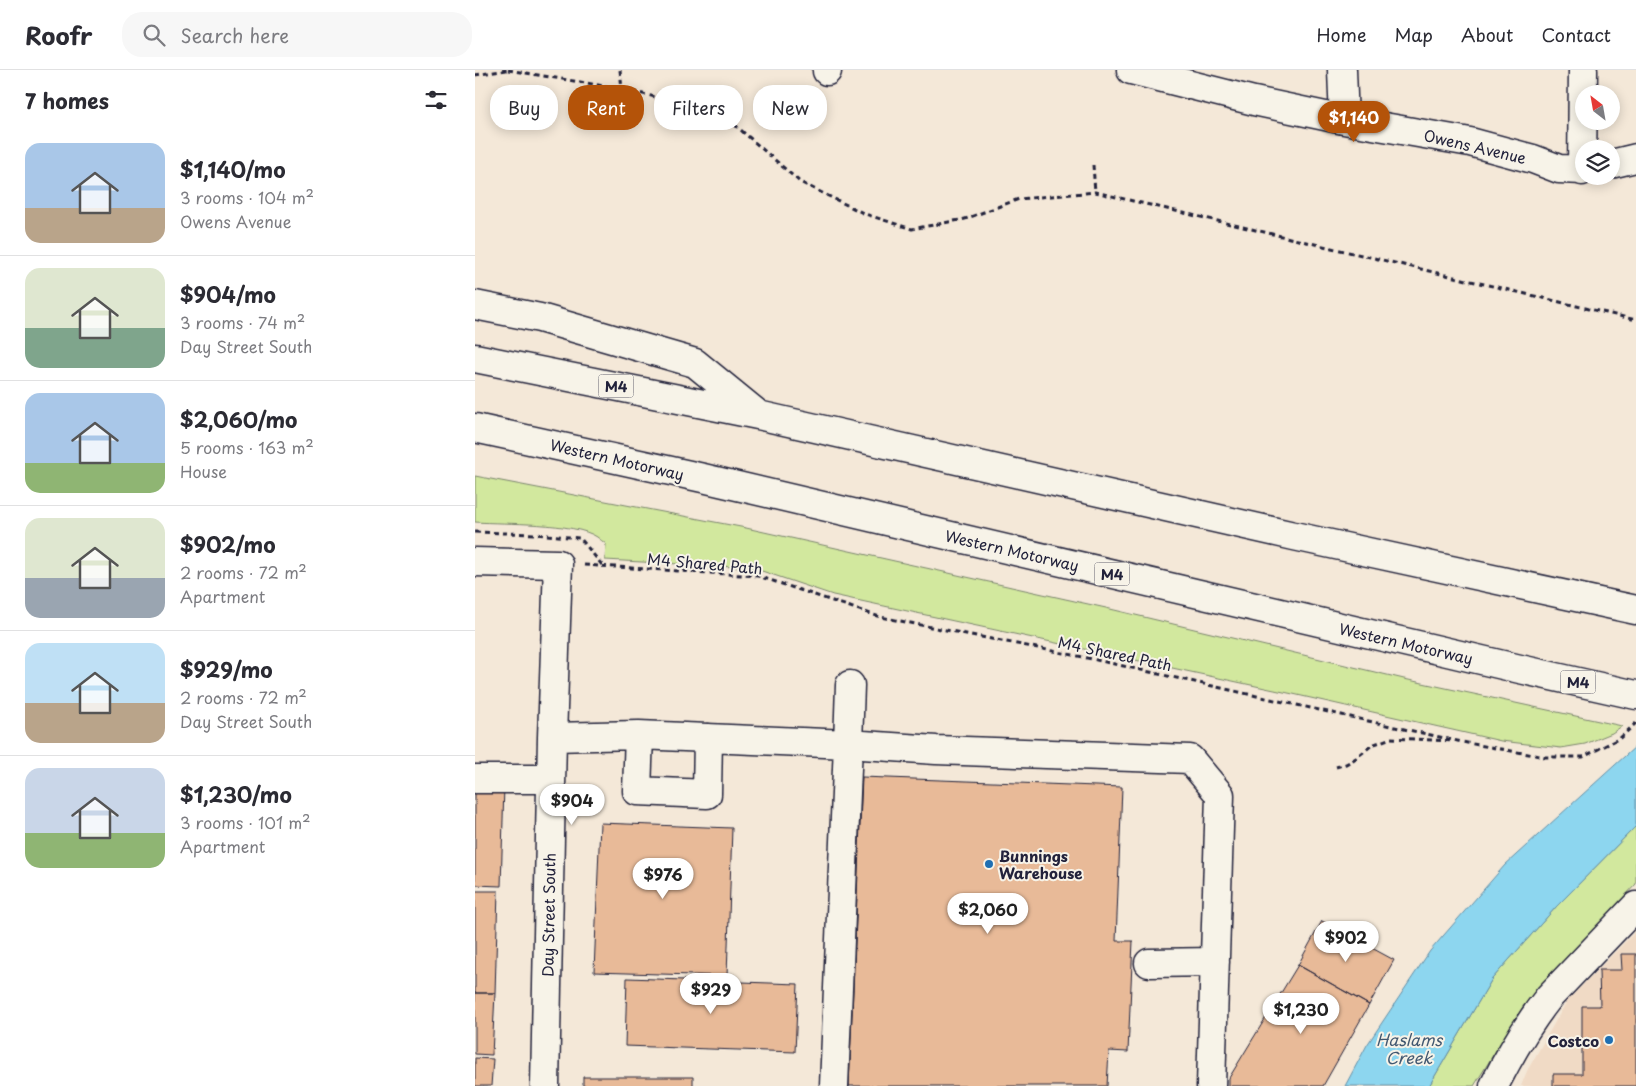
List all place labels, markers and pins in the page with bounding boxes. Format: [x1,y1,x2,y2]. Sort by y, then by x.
pin: $1,140 [1313,100,1395,143]
pin: $904 [542,784,602,826]
place label: Bunnings Warehouse [999,844,1083,884]
pin: $976 [633,858,693,900]
marker: Bunnings Warehouse [983,858,995,870]
pin: $2,060 [947,892,1029,935]
pin: $902 [1316,920,1376,963]
pin: $929 [681,972,741,1015]
pin: $1,230 [1260,992,1342,1035]
place label: Costco [1548,1029,1599,1052]
marker: Costco [1603,1034,1615,1046]

